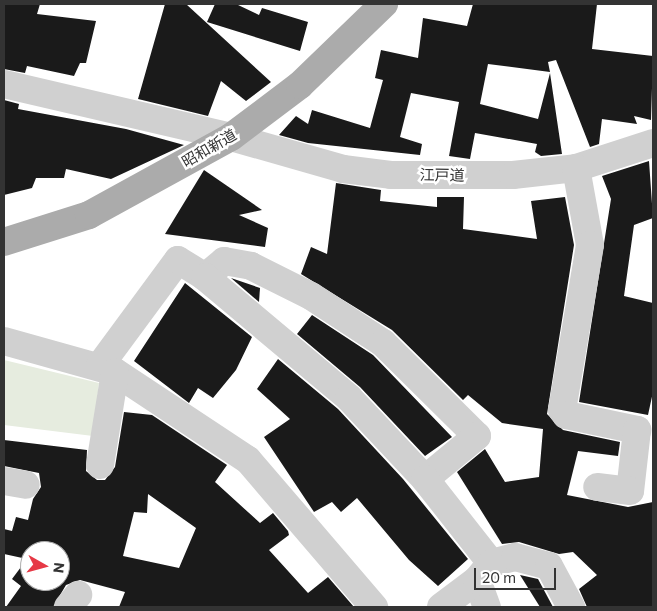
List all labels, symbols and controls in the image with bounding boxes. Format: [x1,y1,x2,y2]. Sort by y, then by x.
street label: 昭和新道 [179,125,239,171]
street label: 江戸道 [419,166,465,184]
north arrow [20,541,70,591]
scale bar [477,558,560,590]
text: N [50,562,68,574]
text: 20 m [482,568,516,586]

